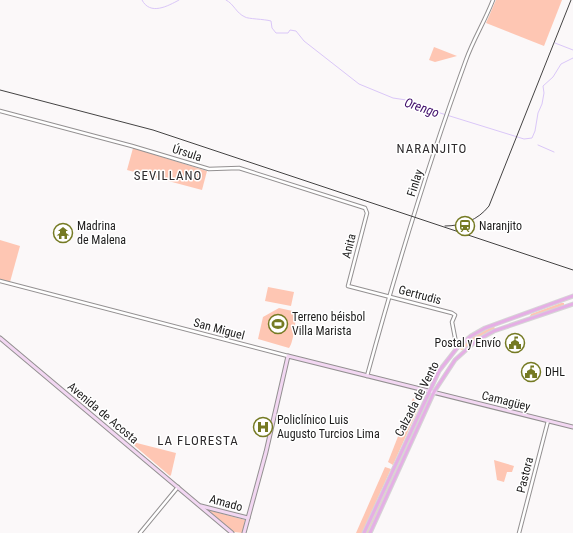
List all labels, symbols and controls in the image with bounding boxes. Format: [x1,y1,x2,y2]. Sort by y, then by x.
water label: Orengo [402,95,441,120]
street label: Úrsula [170,141,204,164]
district label: NARANJITO [397,141,467,156]
district label: SEVILLANO [134,168,202,183]
street label: Finlay [404,168,426,198]
station icon: Naranjito [454,215,476,237]
place label: Madrina de Malena [77,219,126,247]
place label: Naranjito [479,219,522,233]
temple icon: Madrina de Malena [52,222,74,244]
street label: Anita [339,232,359,260]
street label: Gertrudis [397,283,443,307]
place label: Terreno béisbol Villa Marista [292,310,365,338]
sports icon: Terreno béisbol Villa Marista [267,313,289,335]
street label: San Miguel [192,315,246,343]
public building icon: Postal y Envío [504,332,526,354]
place label: Postal y Envío [435,336,501,350]
street label: Calzada de Vento [392,359,442,439]
public building icon: DHL [520,361,542,383]
place label: DHL [545,365,565,379]
street label: Avenida de Acosta [65,379,141,447]
street label: Camagüey [480,388,532,414]
place label: Policlínico Luis Augusto Turcios Lima [277,413,380,441]
hospital icon: Policlínico Luis Augusto Turcios Lima [252,416,274,438]
district label: LA FLORESTA [157,433,239,448]
street label: Pastora [514,455,536,494]
street label: Amado [208,492,244,514]

